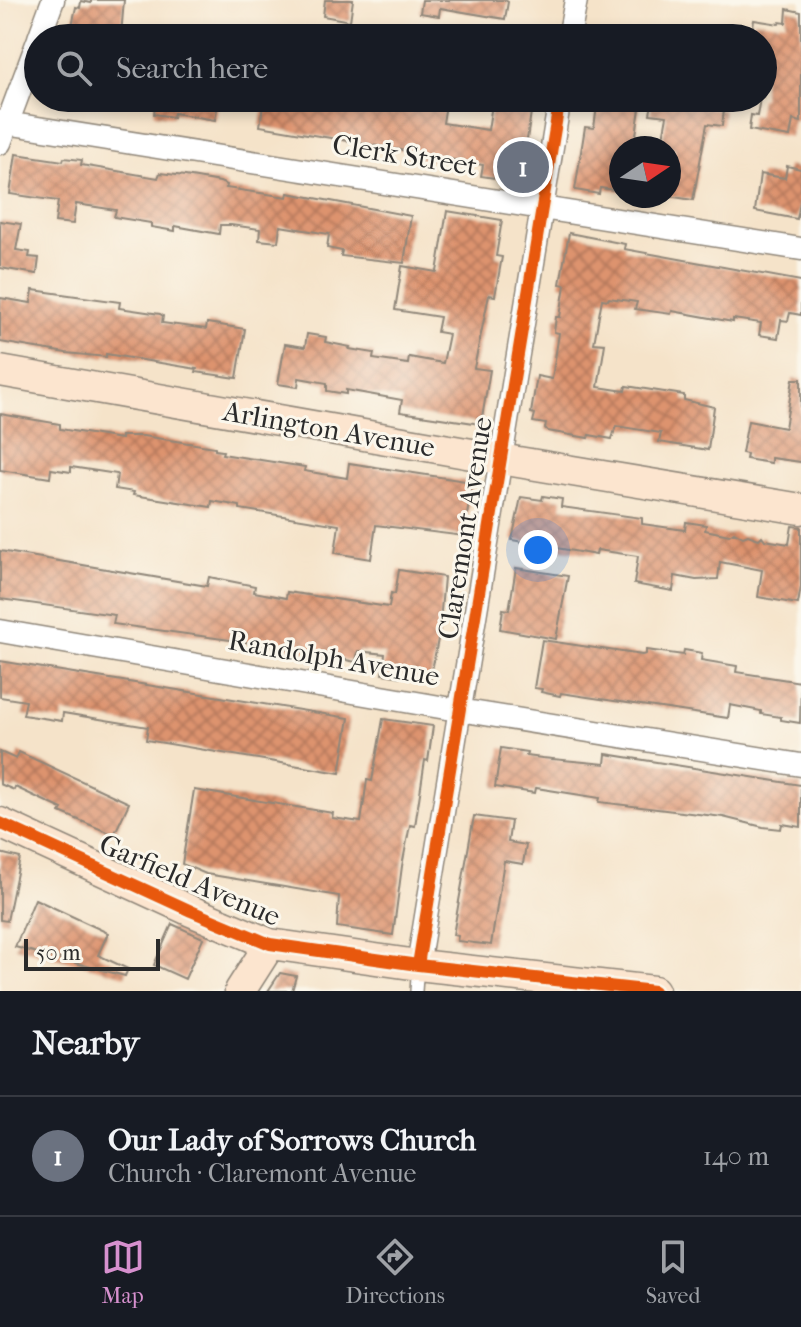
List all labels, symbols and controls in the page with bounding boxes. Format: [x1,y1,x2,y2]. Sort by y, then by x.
search box [24,24,777,112]
icon: search [52,46,96,90]
text: Search here [116,51,268,86]
street label: Clerk Street [330,127,480,183]
north arrow [609,136,681,208]
pin: 1 [497,137,549,197]
street label: Arlington Avenue [220,394,437,464]
street label: Claremont Avenue [431,414,499,642]
your location [518,530,558,570]
street label: Randolph Avenue [226,623,442,693]
street label: Garfield Avenue [95,827,285,933]
scale bar [24,935,160,971]
text: 50 m [36,940,81,966]
text: Nearby [32,1023,139,1063]
text: Our Lady of Sorrows Church [108,1123,476,1158]
text: 1 [53,1141,63,1172]
text: 140 m [703,1141,769,1172]
text: Church · Claremont Avenue [108,1158,416,1189]
tab: Map [101,1235,145,1309]
tab: Directions [346,1235,445,1309]
tab: Saved [646,1235,700,1309]

